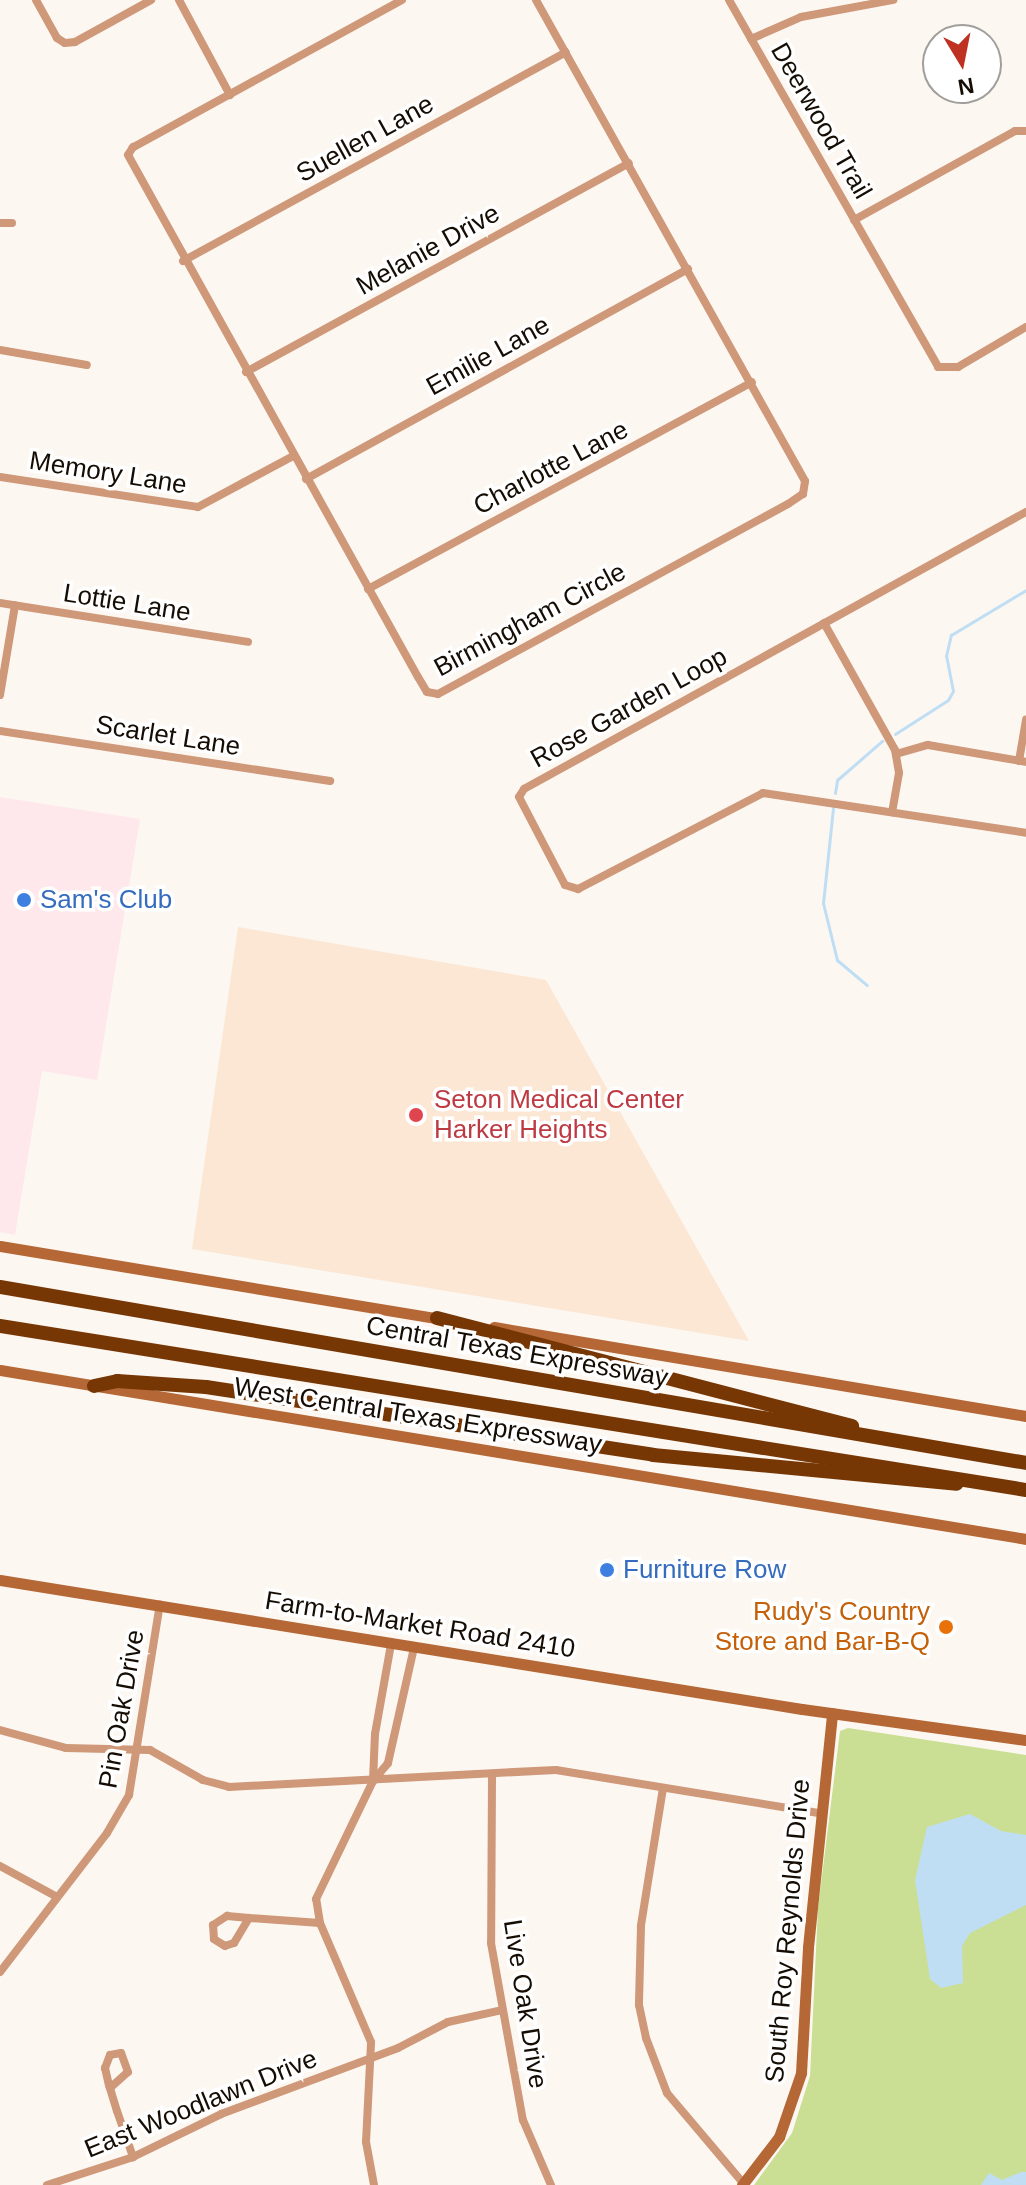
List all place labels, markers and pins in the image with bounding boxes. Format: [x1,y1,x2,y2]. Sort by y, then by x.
place label: Sam's Club [40,884,172,916]
marker: Sam's Club [15,891,33,909]
place label: Seton Medical Center Harker Heights [434,1084,684,1146]
marker: Seton Medical Center Harker Heights [405,1104,427,1126]
place label: Furniture Row [623,1554,786,1586]
marker: Furniture Row [598,1561,616,1579]
place label: Rudy's Country Store and Bar-B-Q [715,1596,930,1658]
marker: Rudy's Country Store and Bar-B-Q [937,1618,955,1636]

